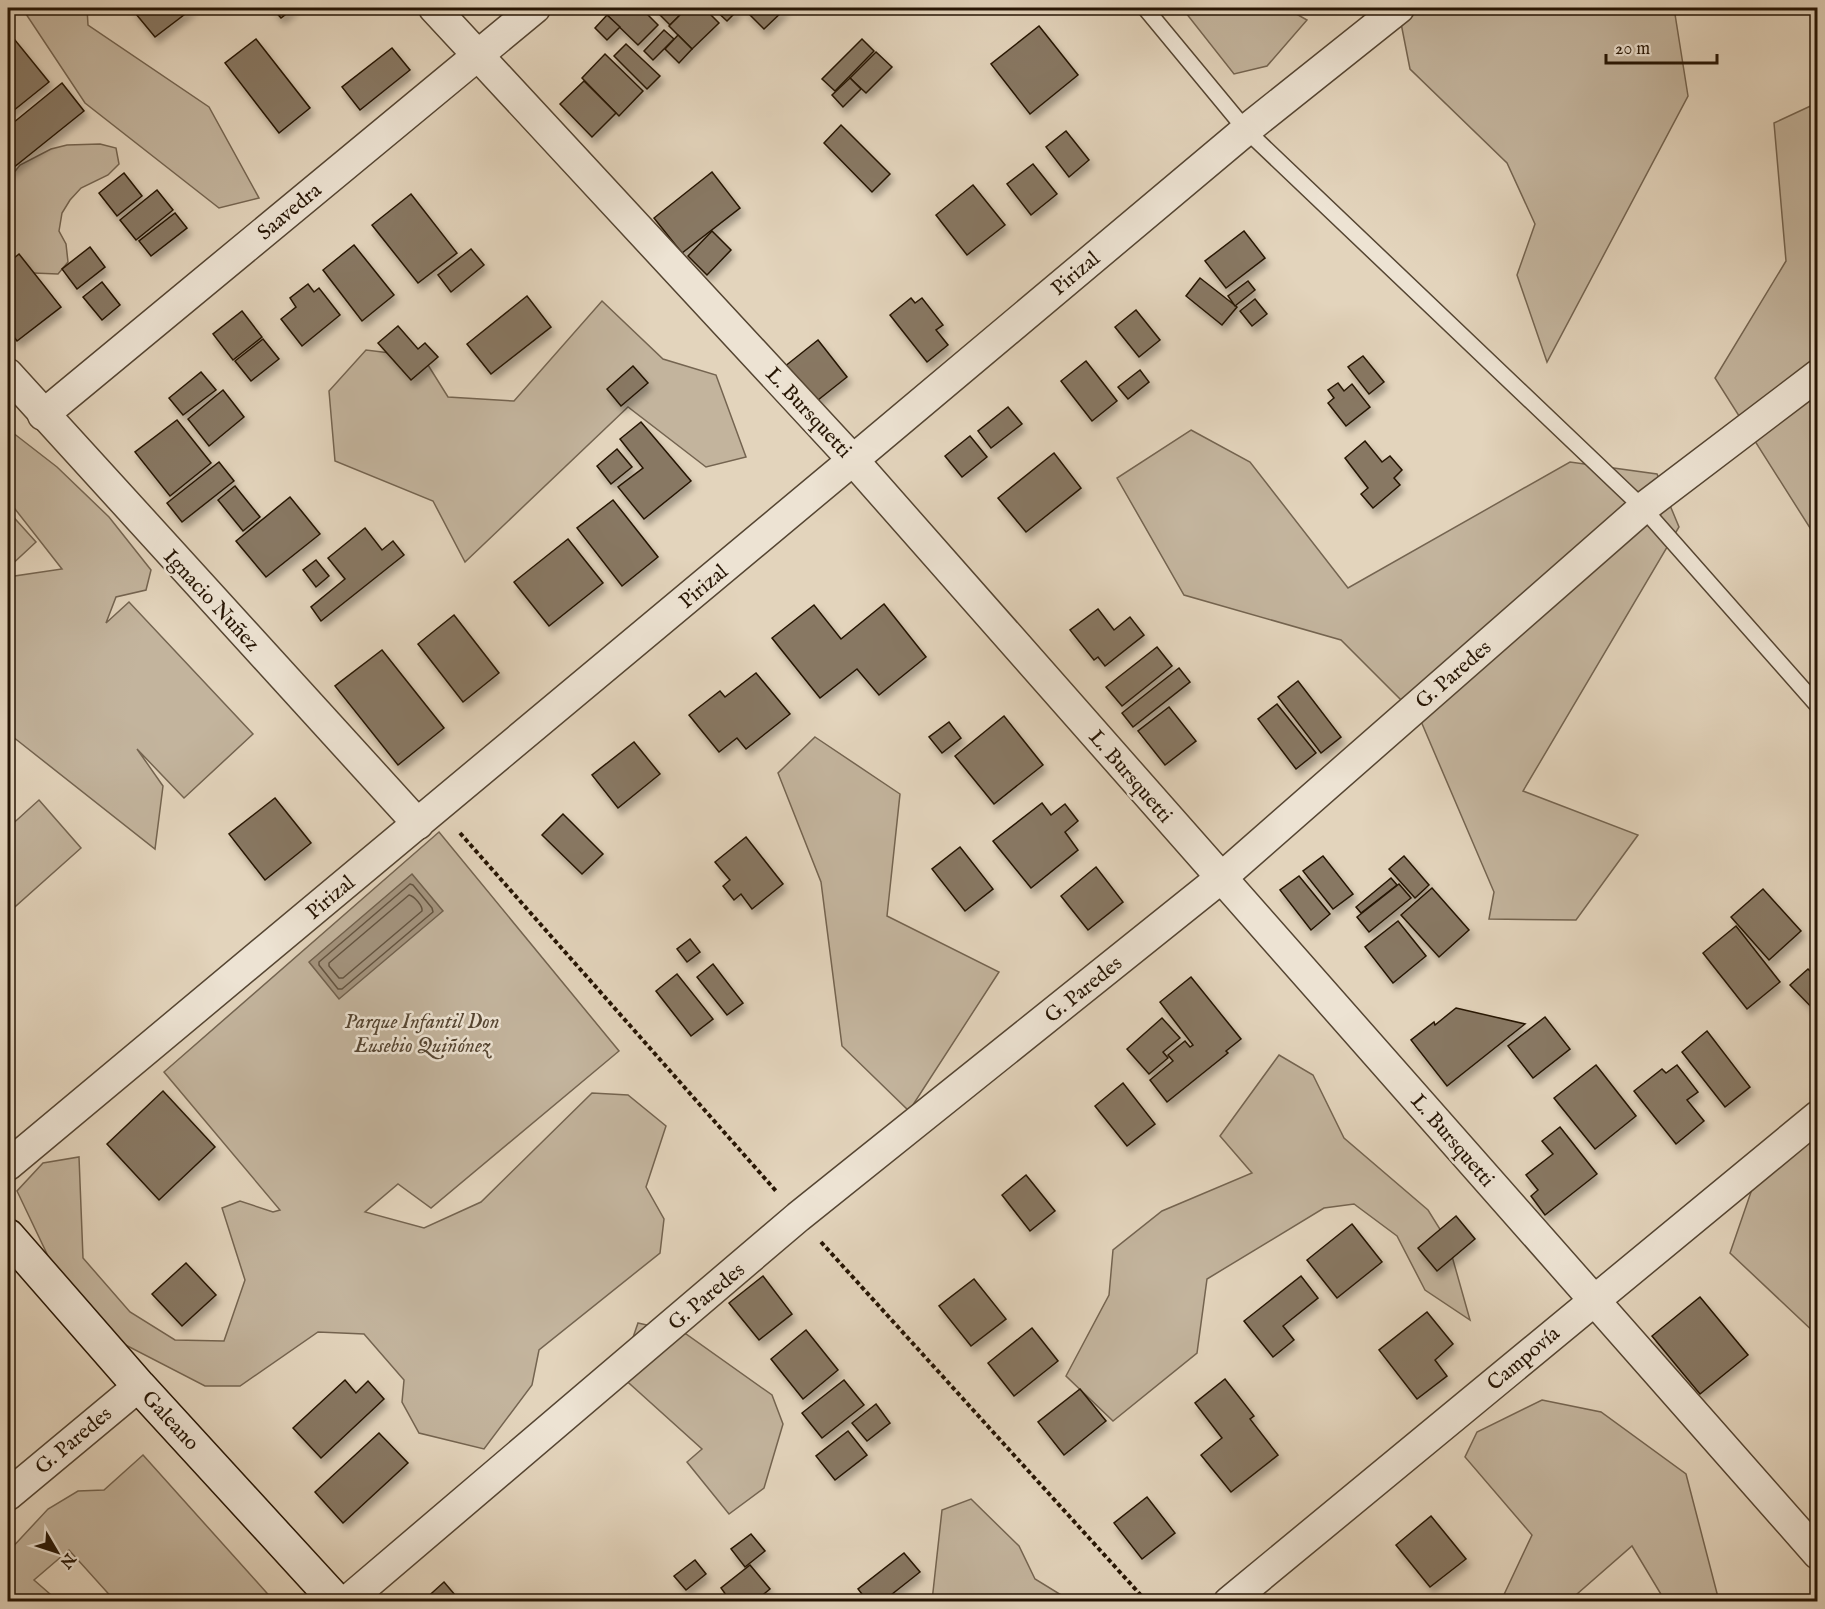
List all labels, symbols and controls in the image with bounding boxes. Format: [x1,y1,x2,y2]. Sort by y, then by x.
scale bar [1606,27,1717,65]
text: 20 m [1615,38,1650,61]
street label: Saavedra [252,177,328,247]
street label: Pirizal [1046,246,1106,302]
street label: L. Bursquetti [759,362,857,464]
street label: Ignacio Nuñez [157,544,265,658]
street label: Pirizal [674,559,734,615]
street label: G. Paredes [1410,635,1498,716]
street label: L. Bursquetti [1082,725,1178,829]
street label: Pirizal [301,870,361,926]
street label: G. Paredes [1040,951,1128,1030]
park label: Parque Infantil Don Eusebio Quiñónez [344,1009,500,1060]
street label: L. Bursquetti [1404,1089,1500,1193]
street label: G. Paredes [663,1257,751,1337]
street label: Campovía [1482,1320,1567,1397]
street label: Galeano [135,1385,205,1457]
street label: G. Paredes [30,1401,118,1481]
north arrow [27,1522,87,1582]
text: N [55,1548,80,1572]

